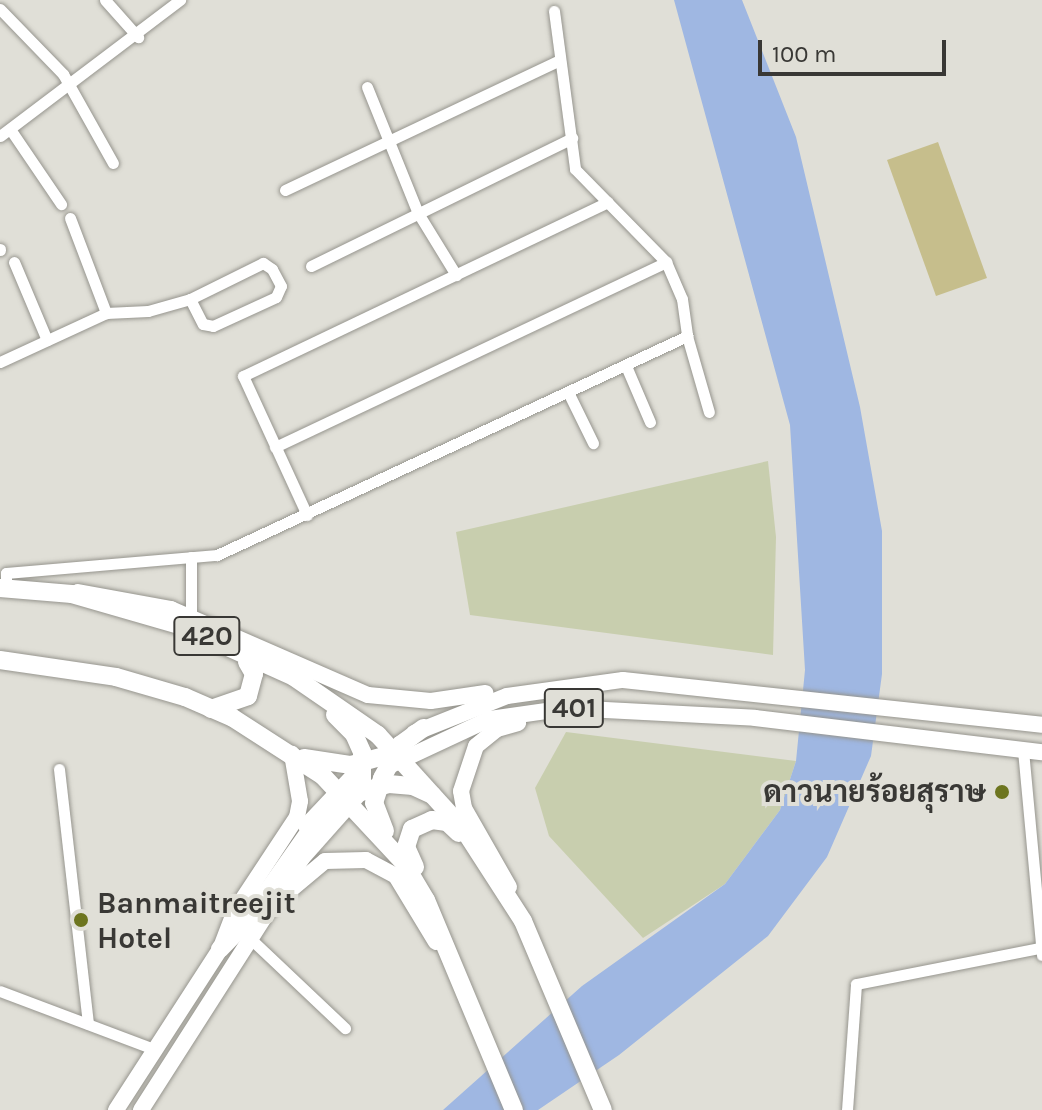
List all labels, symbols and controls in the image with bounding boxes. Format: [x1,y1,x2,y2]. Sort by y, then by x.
scale bar [762,24,950,74]
text: 100 m [772,40,837,68]
road number: 420 [173,612,241,660]
road number: 401 [542,684,606,732]
place label: ดาวนายร้อยสุราษ [763,774,986,810]
marker: ดาวนายร้อยสุราษ [993,783,1011,801]
place label: Banmaitreejit Hotel [97,885,296,956]
marker: Banmaitreejit Hotel [72,911,90,929]

